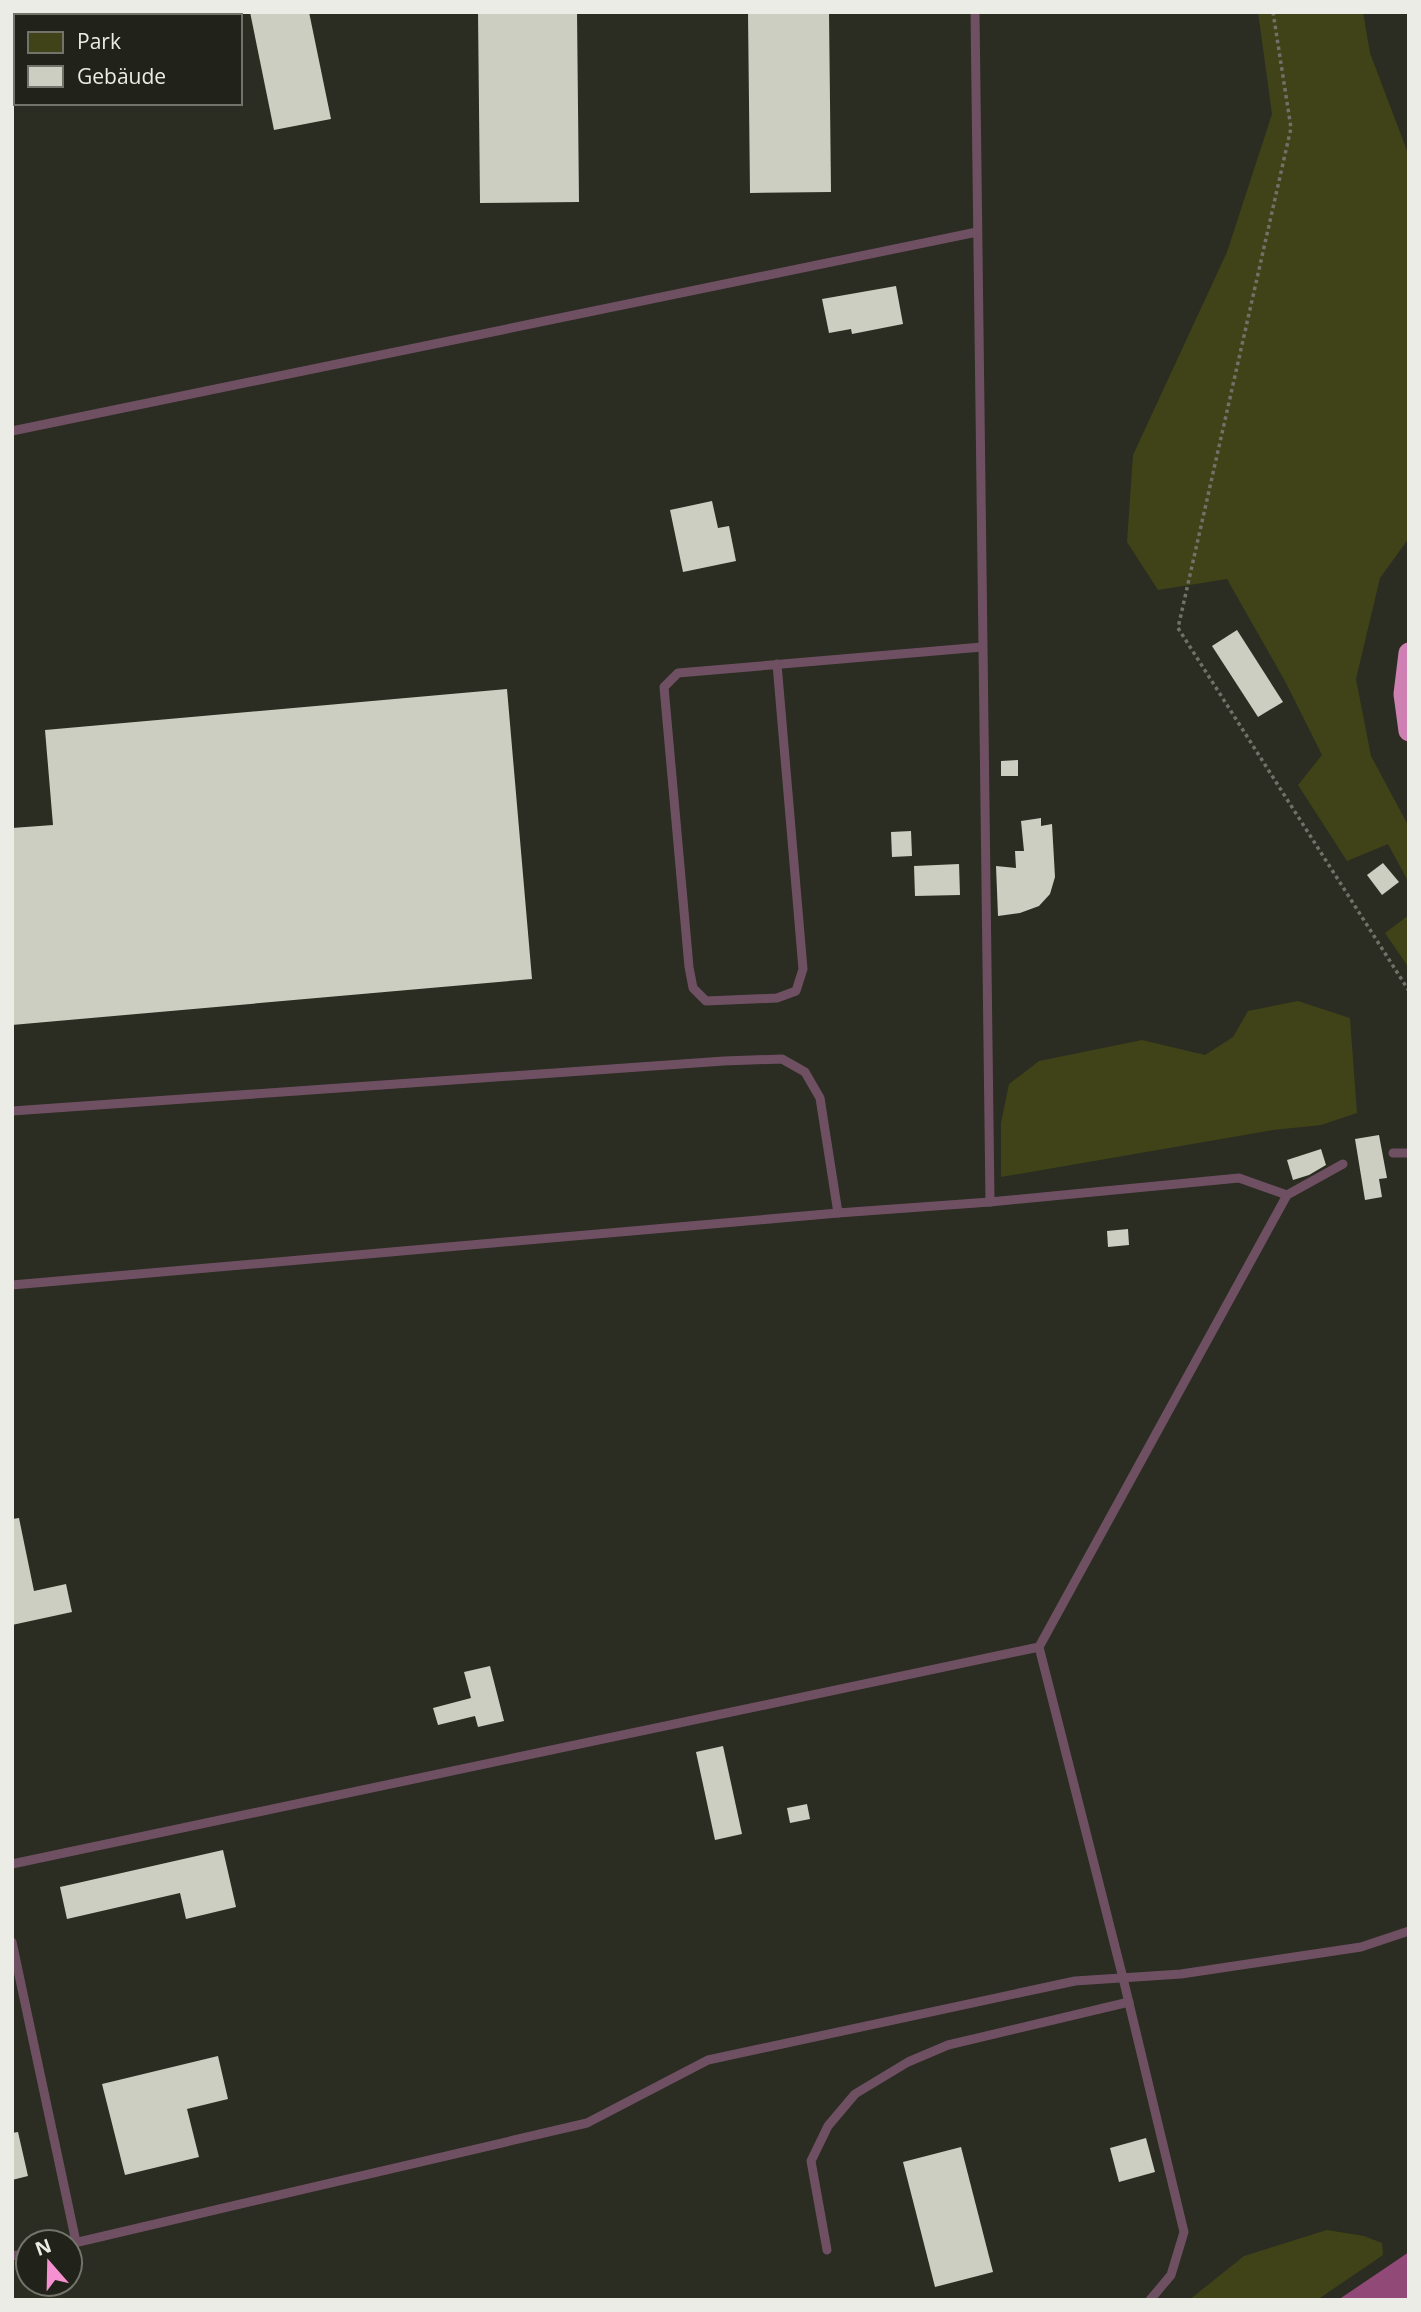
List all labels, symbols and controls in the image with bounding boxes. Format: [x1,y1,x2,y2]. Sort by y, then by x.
legend [14,14,242,105]
text: Park [77,27,121,55]
text: Gebäude [77,62,166,90]
north arrow [14,2228,84,2298]
text: N [31,2232,55,2262]

